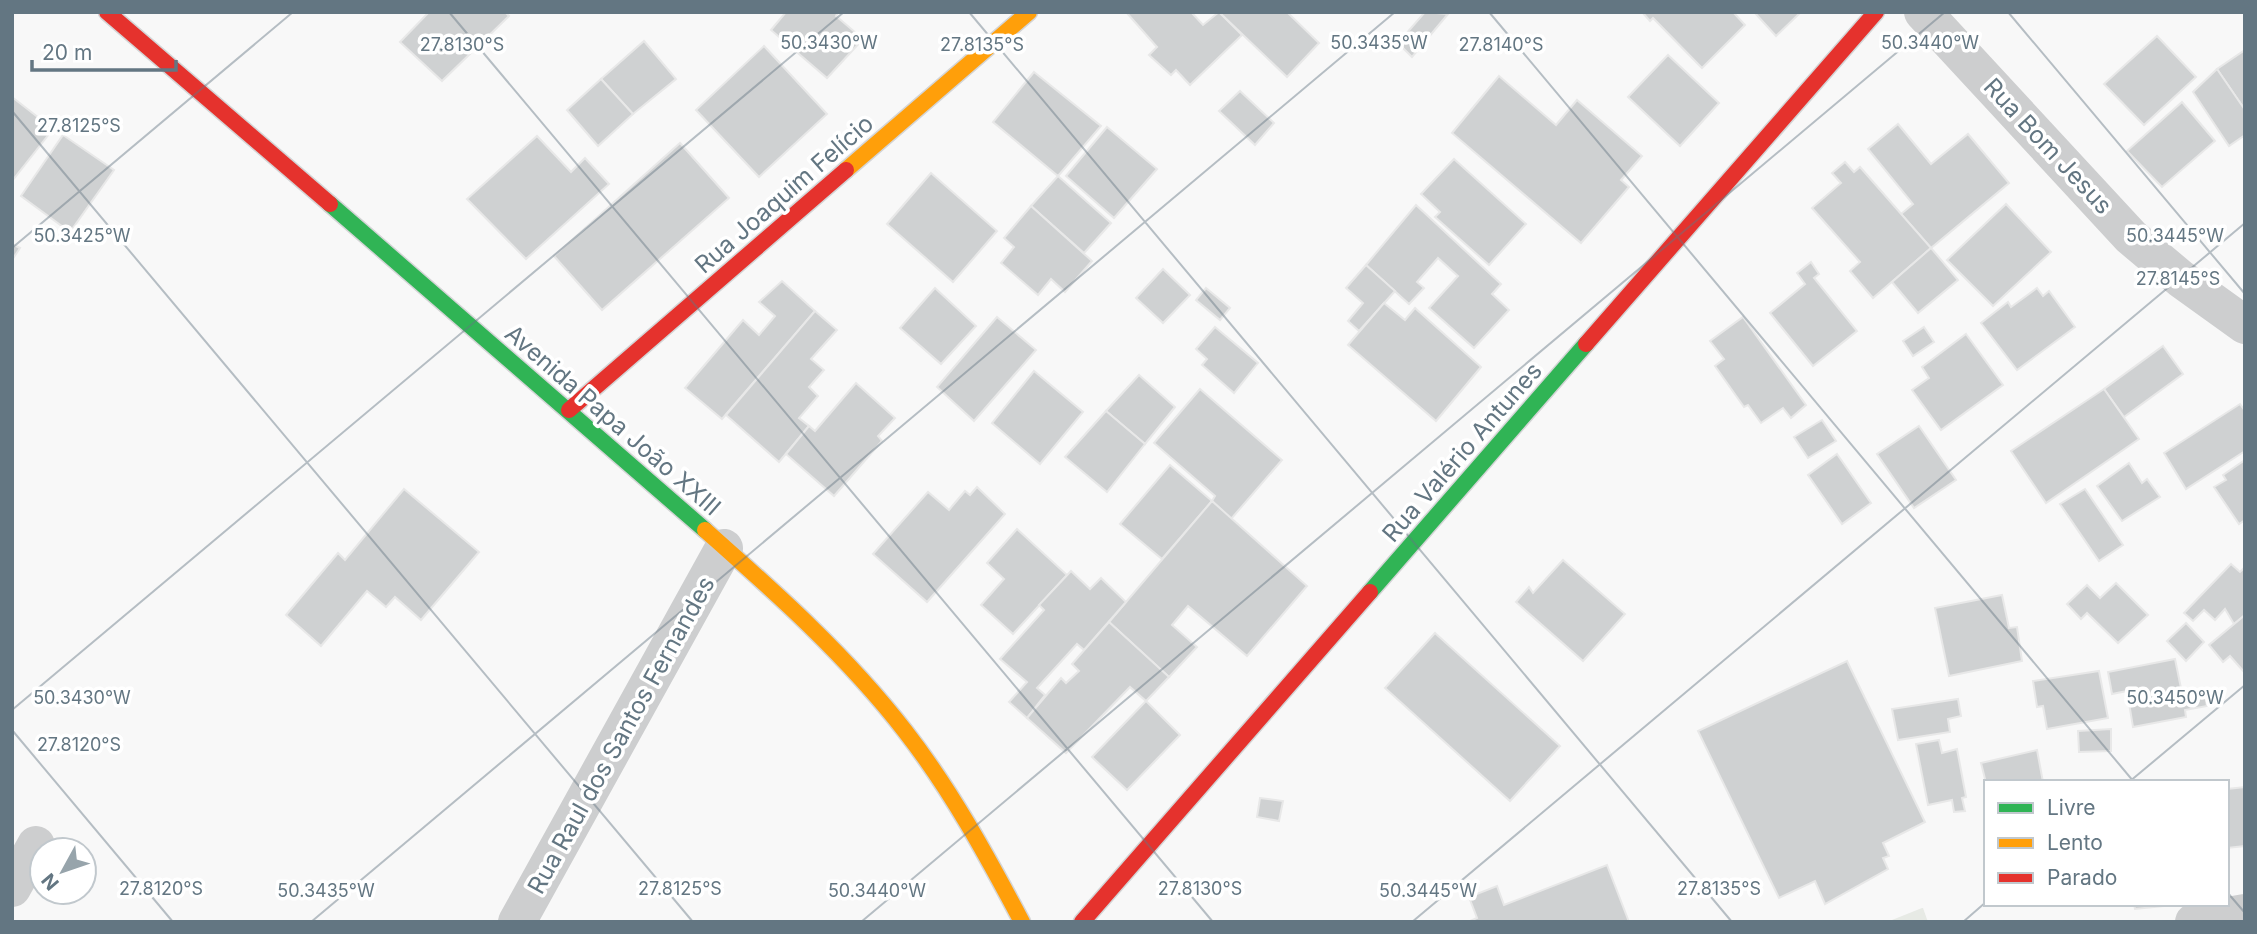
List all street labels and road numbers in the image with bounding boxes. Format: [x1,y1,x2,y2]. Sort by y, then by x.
street label: Rua Bom Jesus [1978,72,2118,220]
street label: Rua Joaquim Felício [689,109,879,279]
street label: Avenida Papa João XXIII [499,319,727,521]
street label: Rua Valério Antunes [1376,356,1548,548]
street label: Rua Raul dos Santos Fernandes [521,571,721,899]

